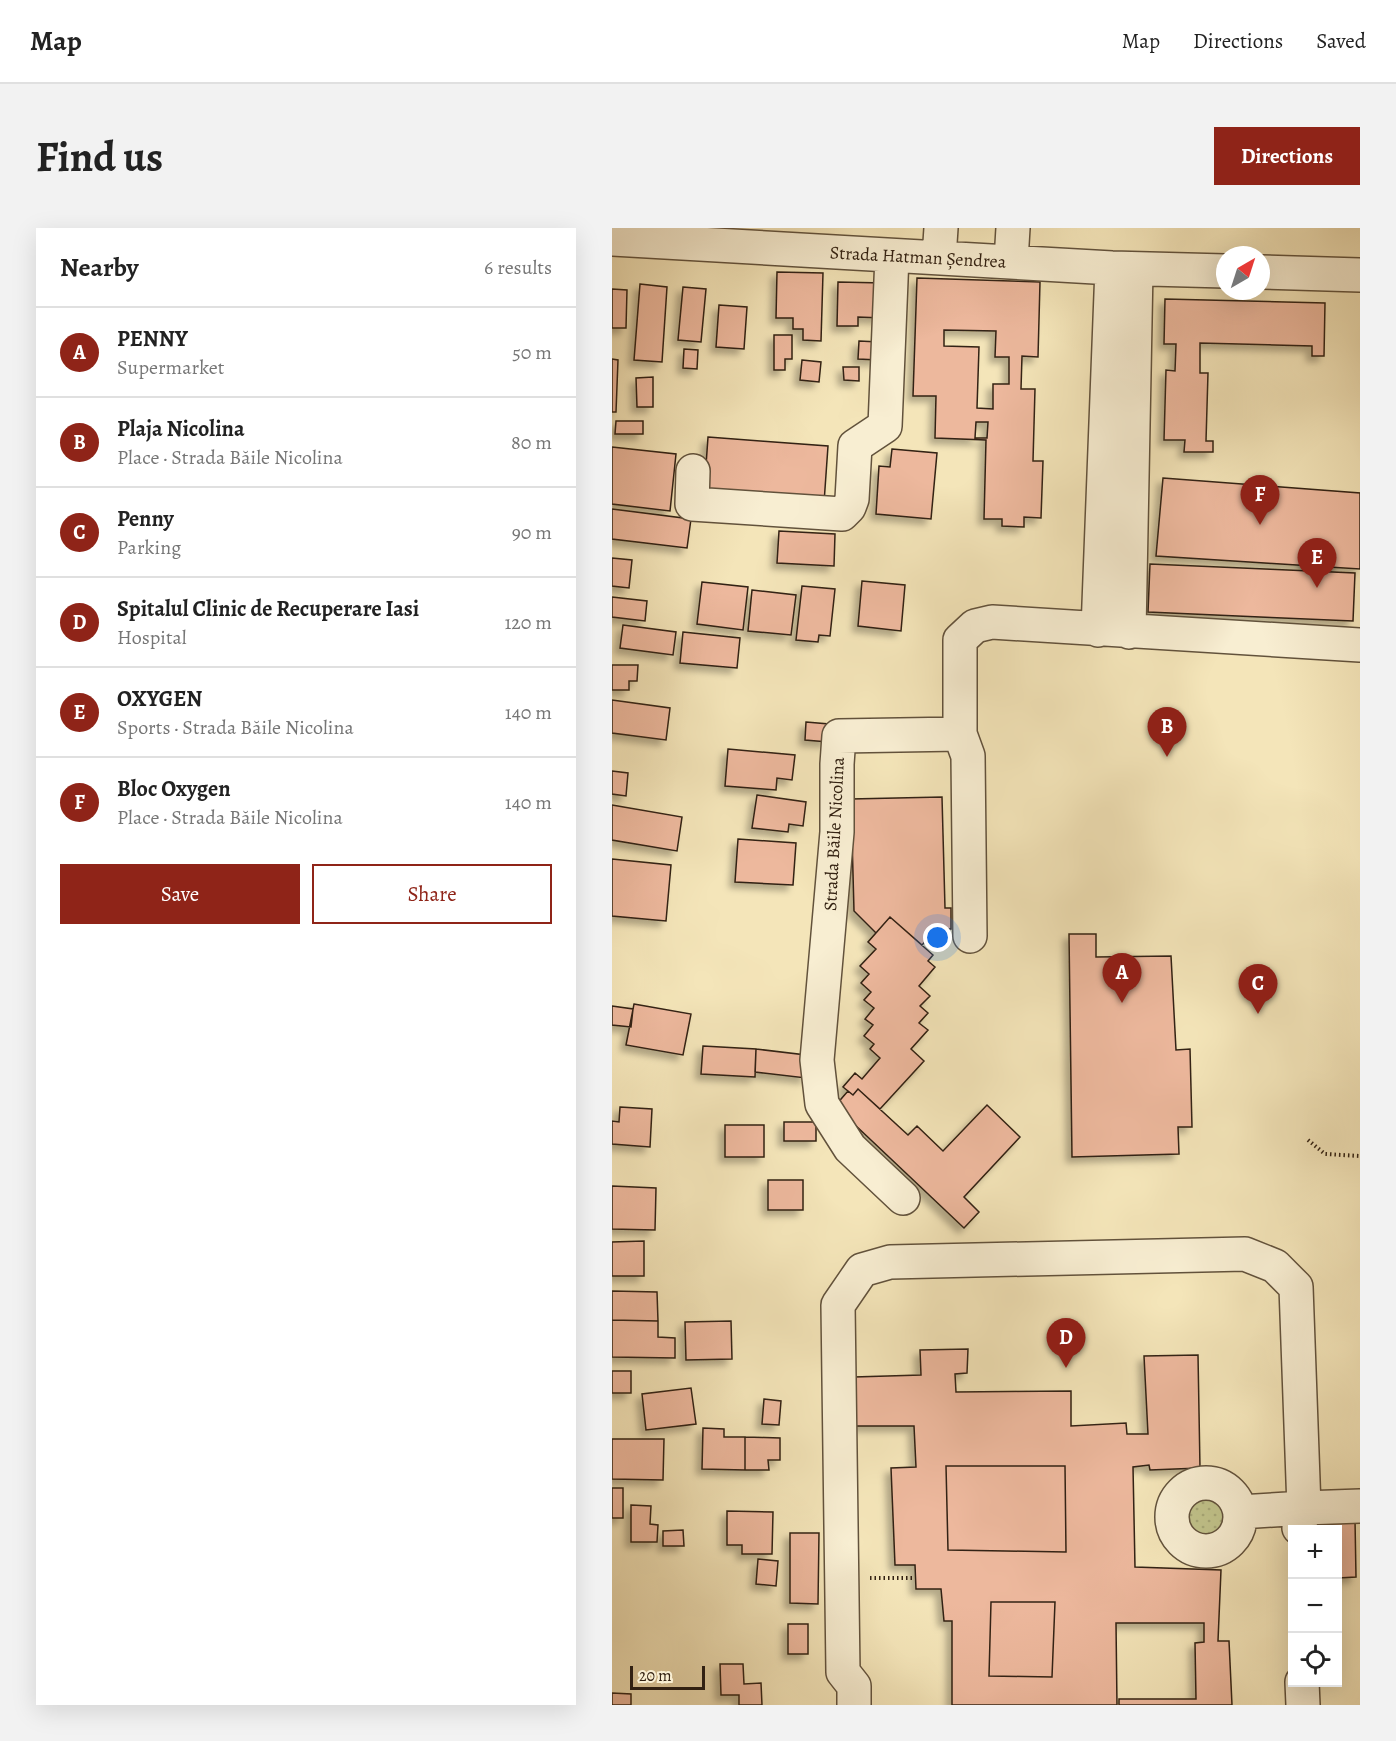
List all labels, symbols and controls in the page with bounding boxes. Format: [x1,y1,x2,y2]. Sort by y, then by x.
text: Map [30,22,82,60]
text: Map [1122,27,1160,55]
text: Directions [1193,27,1283,55]
text: Saved [1316,27,1366,55]
button: Directions [1214,127,1360,185]
text: Find us [36,128,163,185]
street label: Strada Hatman Șendrea [829,240,1007,274]
north arrow [1216,246,1270,300]
text: Nearby [60,250,139,285]
text: 6 results [484,254,552,281]
text: PENNY [117,324,188,354]
text: A [73,339,86,366]
text: 50 m [512,339,552,366]
text: Supermarket [117,354,224,381]
text: Plaja Nicolina [117,414,245,444]
text: B [73,429,86,456]
text: 80 m [511,429,552,456]
text: Place · Strada Băile Nicolina [117,444,343,471]
pin: F [1240,476,1280,525]
text: Penny [117,504,174,534]
text: C [73,519,86,546]
text: 90 m [512,519,552,546]
text: Parking [117,534,181,561]
pin: E [1298,538,1336,588]
text: Spitalul Clinic de Recuperare Iasi [117,594,419,624]
text: D [73,609,86,636]
text: 120 m [504,609,552,636]
text: Hospital [117,624,187,651]
text: OXYGEN [117,684,202,714]
text: E [74,699,85,726]
text: 140 m [505,699,552,726]
pin: B [1148,708,1186,757]
text: Sports · Strada Băile Nicolina [117,714,354,741]
street label: Strada Băile Nicolina [818,756,850,912]
text: Bloc Oxygen [117,774,231,804]
text: F [74,789,85,816]
text: 140 m [505,789,552,816]
text: Place · Strada Băile Nicolina [117,804,343,831]
button: Save [60,864,300,924]
button: Share [312,864,552,924]
your location [923,923,952,952]
pin: A [1102,954,1142,1003]
pin: C [1238,964,1278,1014]
pin: D [1046,1318,1086,1368]
map controls [1288,1525,1342,1687]
button: + [1288,1525,1342,1579]
button: − [1288,1579,1342,1633]
button: locate [1288,1633,1342,1687]
scale bar [630,1663,705,1690]
text: 20 m [639,1665,672,1687]

